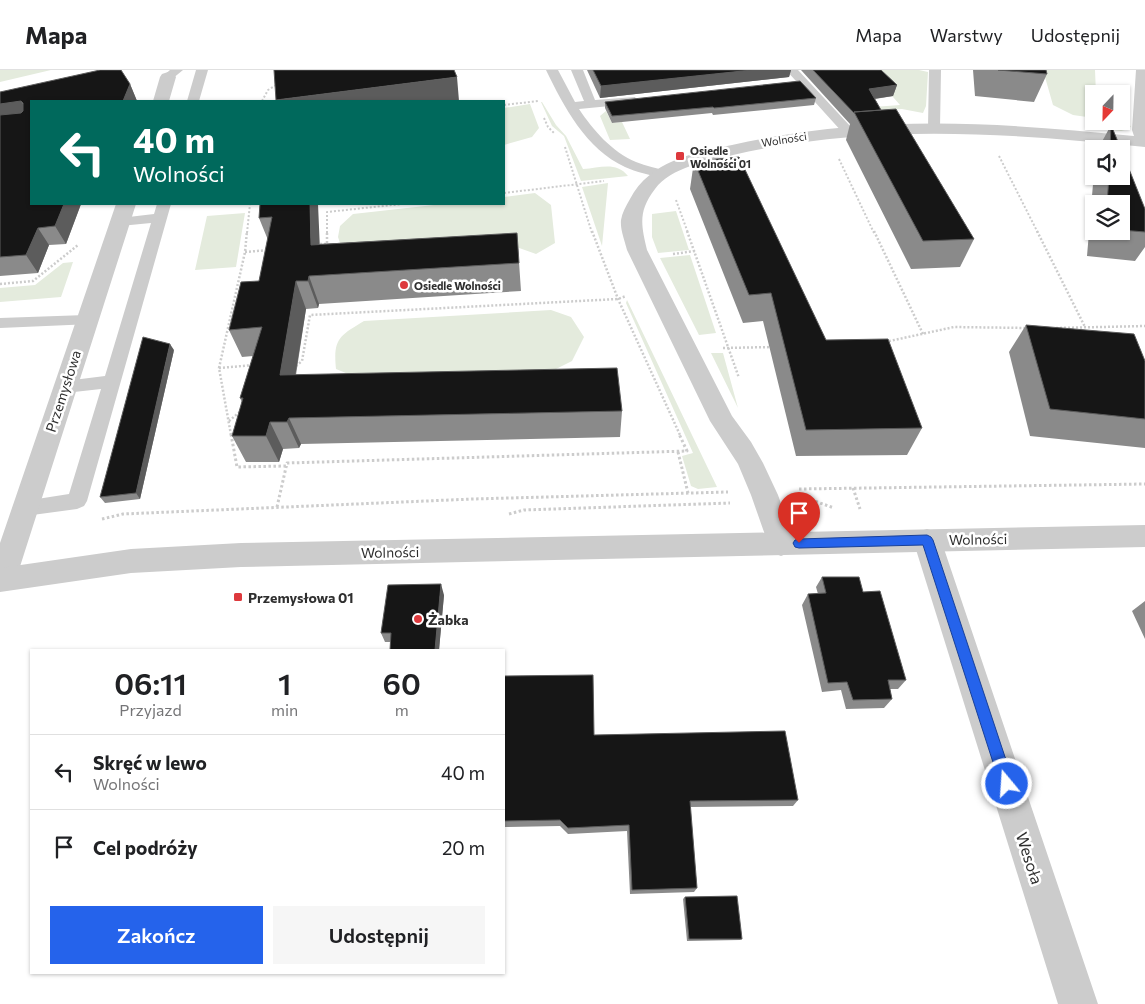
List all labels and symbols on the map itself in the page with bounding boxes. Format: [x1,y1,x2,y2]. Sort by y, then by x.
north arrow [1085,85,1130,130]
street label: Wolności [760,129,808,149]
place label: Osiedle Wolności 01 [690,144,751,170]
marker: Osiedle Wolności 01 [674,150,686,162]
marker: Osiedle Wolności [398,279,410,291]
place label: Osiedle Wolności [414,279,501,292]
street label: Przemysłowa [42,348,84,434]
pin [778,492,820,543]
street label: Wolności [949,530,1007,548]
street label: Wolności [361,543,419,561]
place label: Przemysłowa 01 [248,589,354,606]
marker: Przemysłowa 01 [232,591,244,603]
place label: Żabka [428,611,469,628]
marker: Żabka [412,613,424,625]
position arrow [980,757,1032,809]
street label: Wesoła [1013,830,1047,886]

